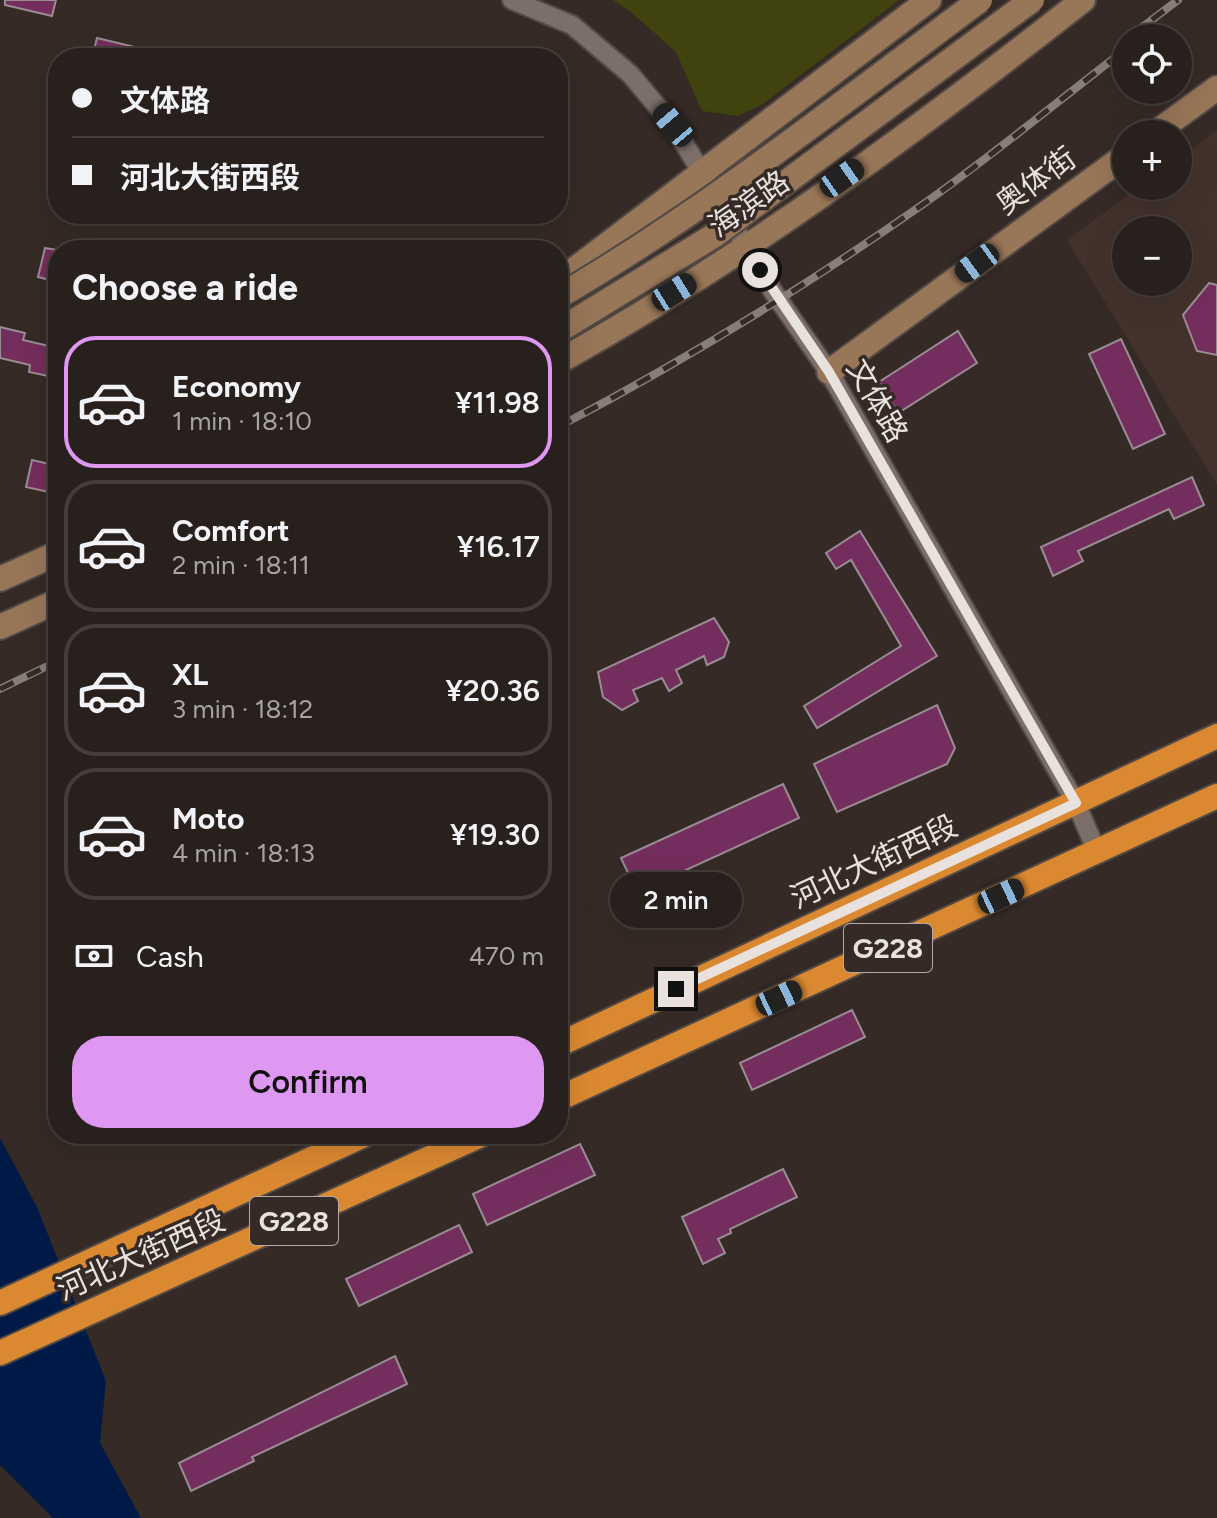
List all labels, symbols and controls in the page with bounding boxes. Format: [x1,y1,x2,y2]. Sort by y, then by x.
map controls [1112,24,1192,296]
button: locate [1112,24,1192,104]
text: 文体路 [120,82,210,119]
car [648,99,698,151]
button: + [1112,120,1192,200]
street label: 奥体街 [988,139,1083,222]
car [815,154,869,202]
text: 河北大街西段 [120,159,300,196]
street label: 海滨路 [701,163,796,245]
button: − [1112,216,1192,296]
car [951,239,1003,287]
route start [742,252,778,288]
text: Choose a ride [72,266,298,309]
car [647,269,701,315]
street label: 文体路 [839,353,916,449]
icon: car [76,366,148,438]
text: Economy [172,368,301,405]
text: ¥11.98 [455,384,540,421]
text: 1 min · 18:10 [172,405,312,437]
icon: car [76,510,148,582]
text: Comfort [172,512,290,549]
text: ¥16.17 [457,528,540,565]
text: 2 min · 18:11 [172,549,310,581]
icon: car [76,654,148,726]
text: XL [172,656,208,693]
text: ¥20.36 [446,672,540,709]
text: 3 min · 18:12 [172,693,313,725]
icon: car [76,798,148,870]
text: Moto [172,800,244,837]
street label: 河北大街西段 [784,807,963,916]
text: ¥19.30 [450,816,540,853]
text: 4 min · 18:13 [172,837,315,869]
callout: 2 min [610,873,742,929]
car [974,875,1028,917]
text: 2 min [644,884,708,916]
road number: G228 [844,924,932,972]
icon: cash [72,934,116,978]
text: Cash [136,938,204,975]
text: 470 m [469,940,544,972]
route end [658,971,694,1007]
car [752,977,806,1019]
button: Confirm [72,1036,544,1128]
road number: G228 [250,1197,338,1245]
street label: 河北大街西段 [51,1201,231,1308]

